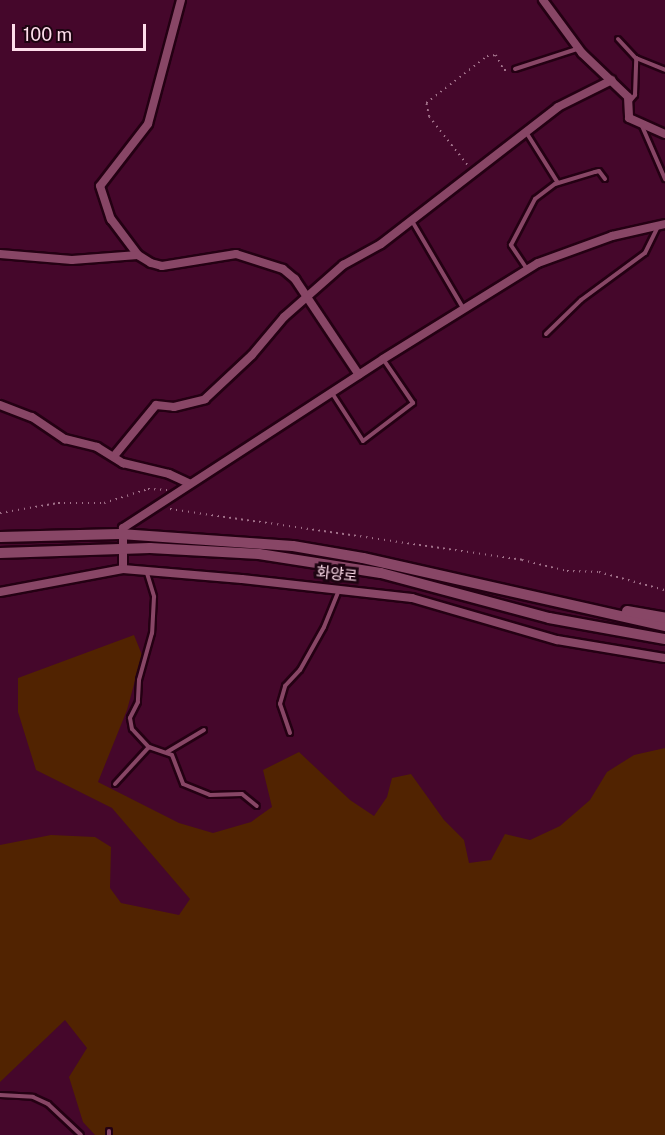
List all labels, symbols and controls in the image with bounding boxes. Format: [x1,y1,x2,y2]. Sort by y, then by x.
scale bar [15,12,148,50]
text: 100 m [23,24,72,45]
street label: 화양로 [315,563,359,585]

